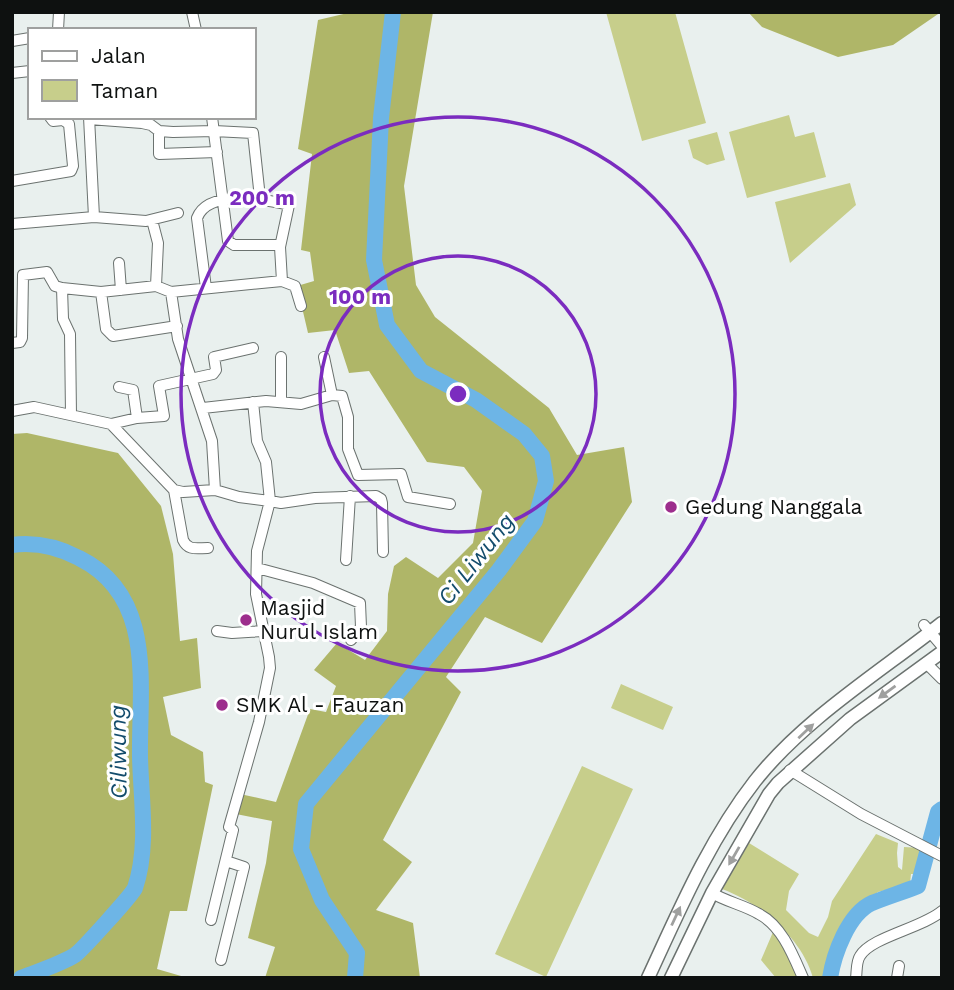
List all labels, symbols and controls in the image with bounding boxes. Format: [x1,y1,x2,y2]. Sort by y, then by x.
legend [28,28,256,119]
text: Jalan [91,43,146,68]
text: Taman [91,78,158,103]
text: 200 m [229,185,295,210]
text: 100 m [329,284,391,309]
centre of rings [446,382,470,406]
place label: Gedung Nanggala [685,494,863,519]
marker: Gedung Nanggala [663,499,679,515]
water label: Ci Liwung [432,508,520,610]
place label: Masjid Nurul Islam [260,595,378,644]
marker: Masjid Nurul Islam [238,612,254,628]
one-way arrow [878,684,896,699]
place label: SMK Al - Fauzan [236,692,404,717]
marker: SMK Al - Fauzan [214,697,230,713]
water label: Ciliwung [104,705,133,799]
one-way arrow [797,723,814,739]
one-way arrow [728,846,740,866]
one-way arrow [671,906,682,926]

